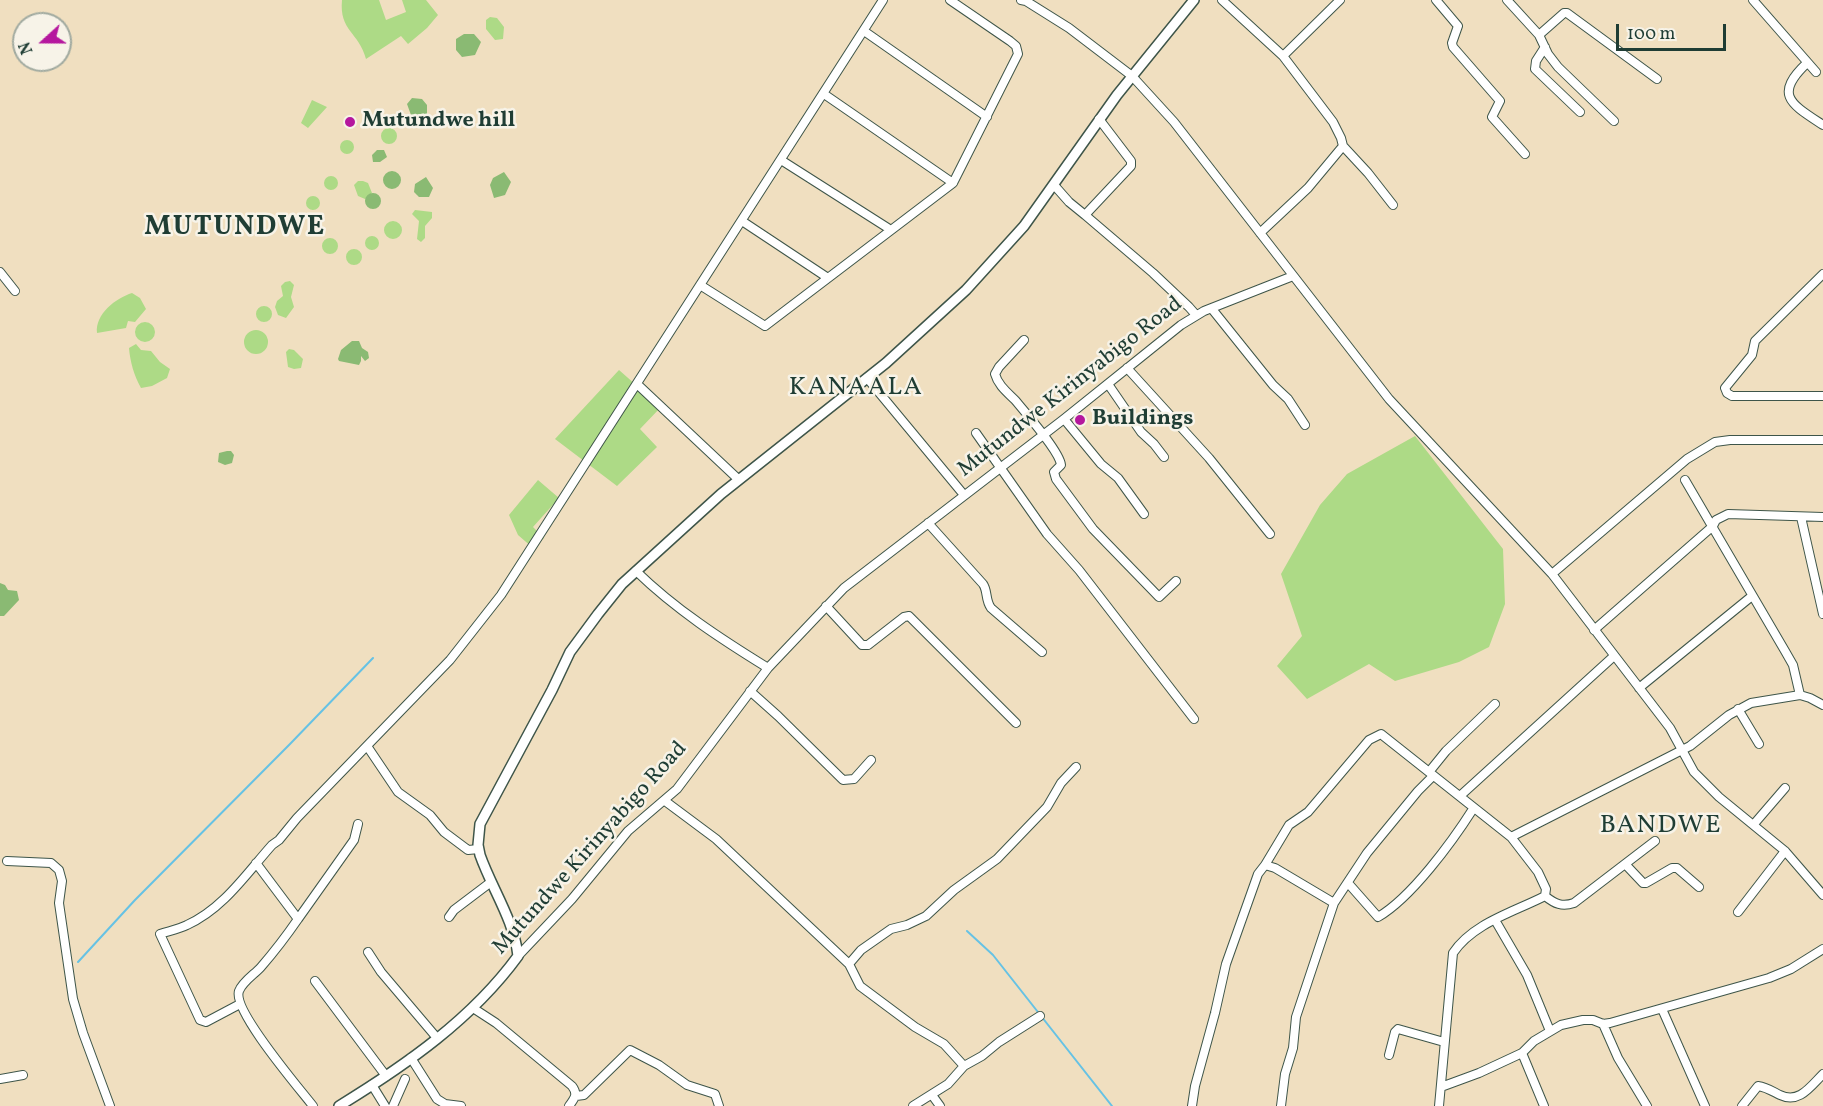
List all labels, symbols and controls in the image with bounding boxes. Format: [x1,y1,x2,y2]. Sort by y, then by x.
north arrow [12,12,72,72]
scale bar [1619,12,1728,50]
text: 100 m [1627,22,1676,47]
text: N [15,38,39,57]
place label: Mutundwe hill [362,109,515,135]
marker: Mutundwe hill [343,115,357,129]
district label: MUTUNDWE [144,212,326,246]
street label: Mutundwe Kirinyabigo Road [953,292,1189,484]
district label: KANAALA [789,373,923,405]
place label: Buildings [1092,407,1193,433]
marker: Buildings [1073,413,1087,427]
street label: Mutundwe Kirinyabigo Road [488,737,694,961]
district label: BANDWE [1600,811,1722,843]

